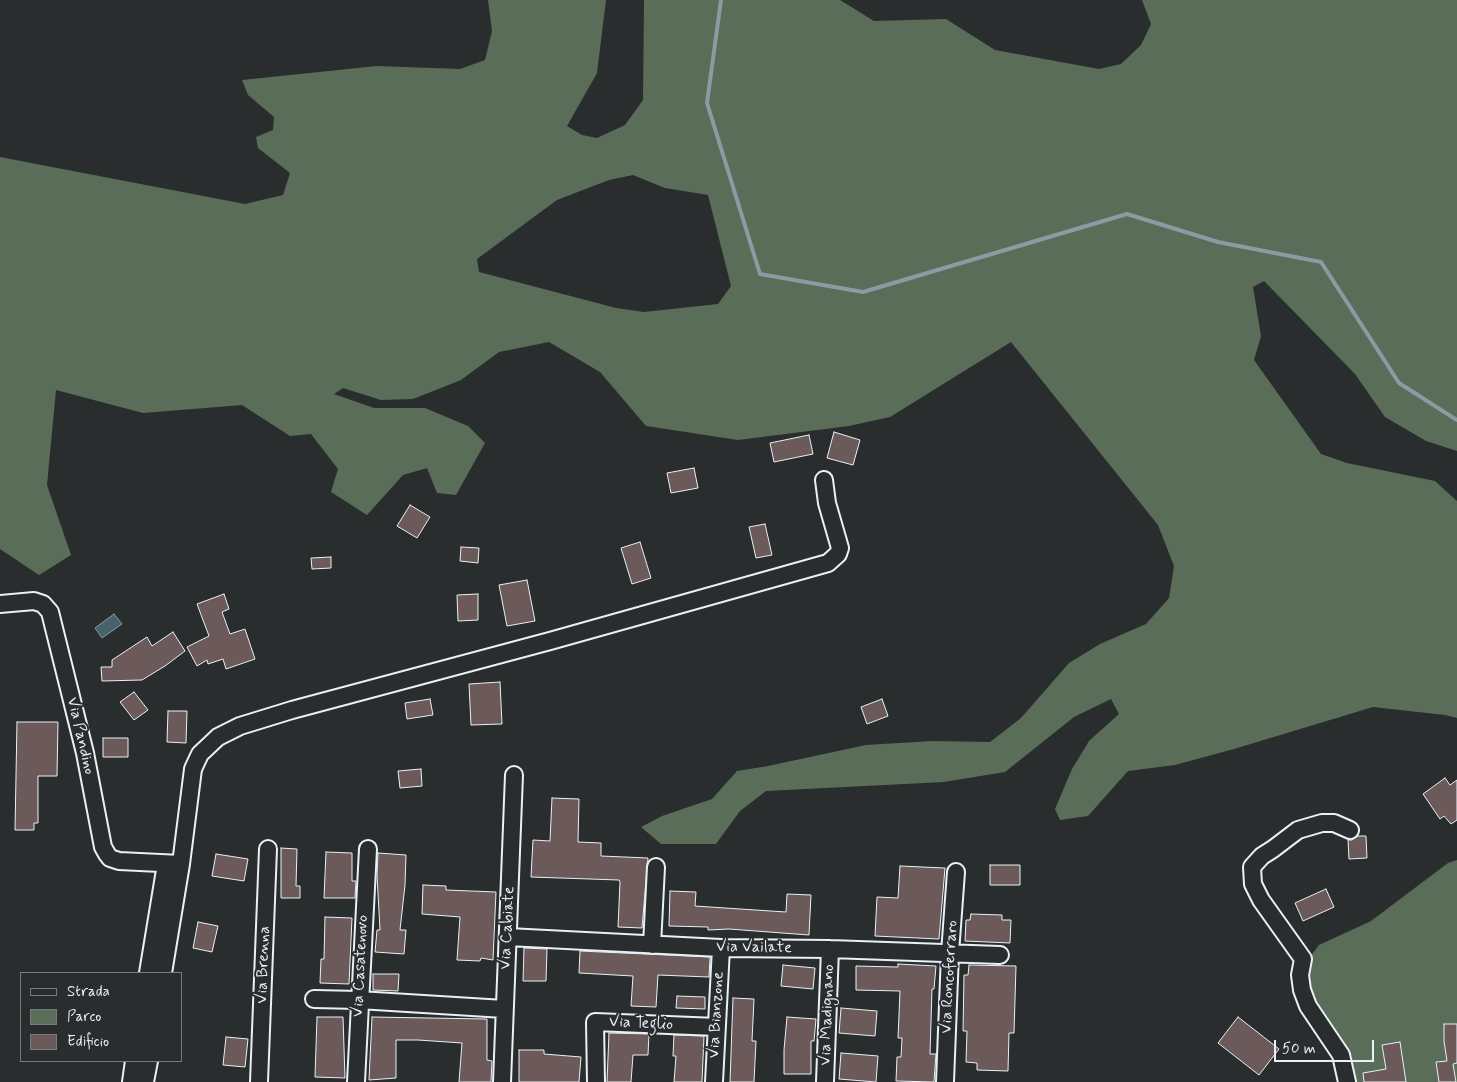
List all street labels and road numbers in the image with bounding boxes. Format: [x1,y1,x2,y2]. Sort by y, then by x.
street label: Via Pandino [62,695,98,777]
street label: Via Cabiate [496,886,520,970]
street label: Via Casatenovo [349,914,373,1018]
street label: Via Roncoferraro [937,920,963,1034]
street label: Via Brenna [253,926,275,1004]
street label: Via Vailate [716,938,792,958]
street label: Via Madignano [817,964,839,1066]
street label: Via Bianzone [705,971,729,1059]
street label: Via Teglio [609,1013,673,1035]

